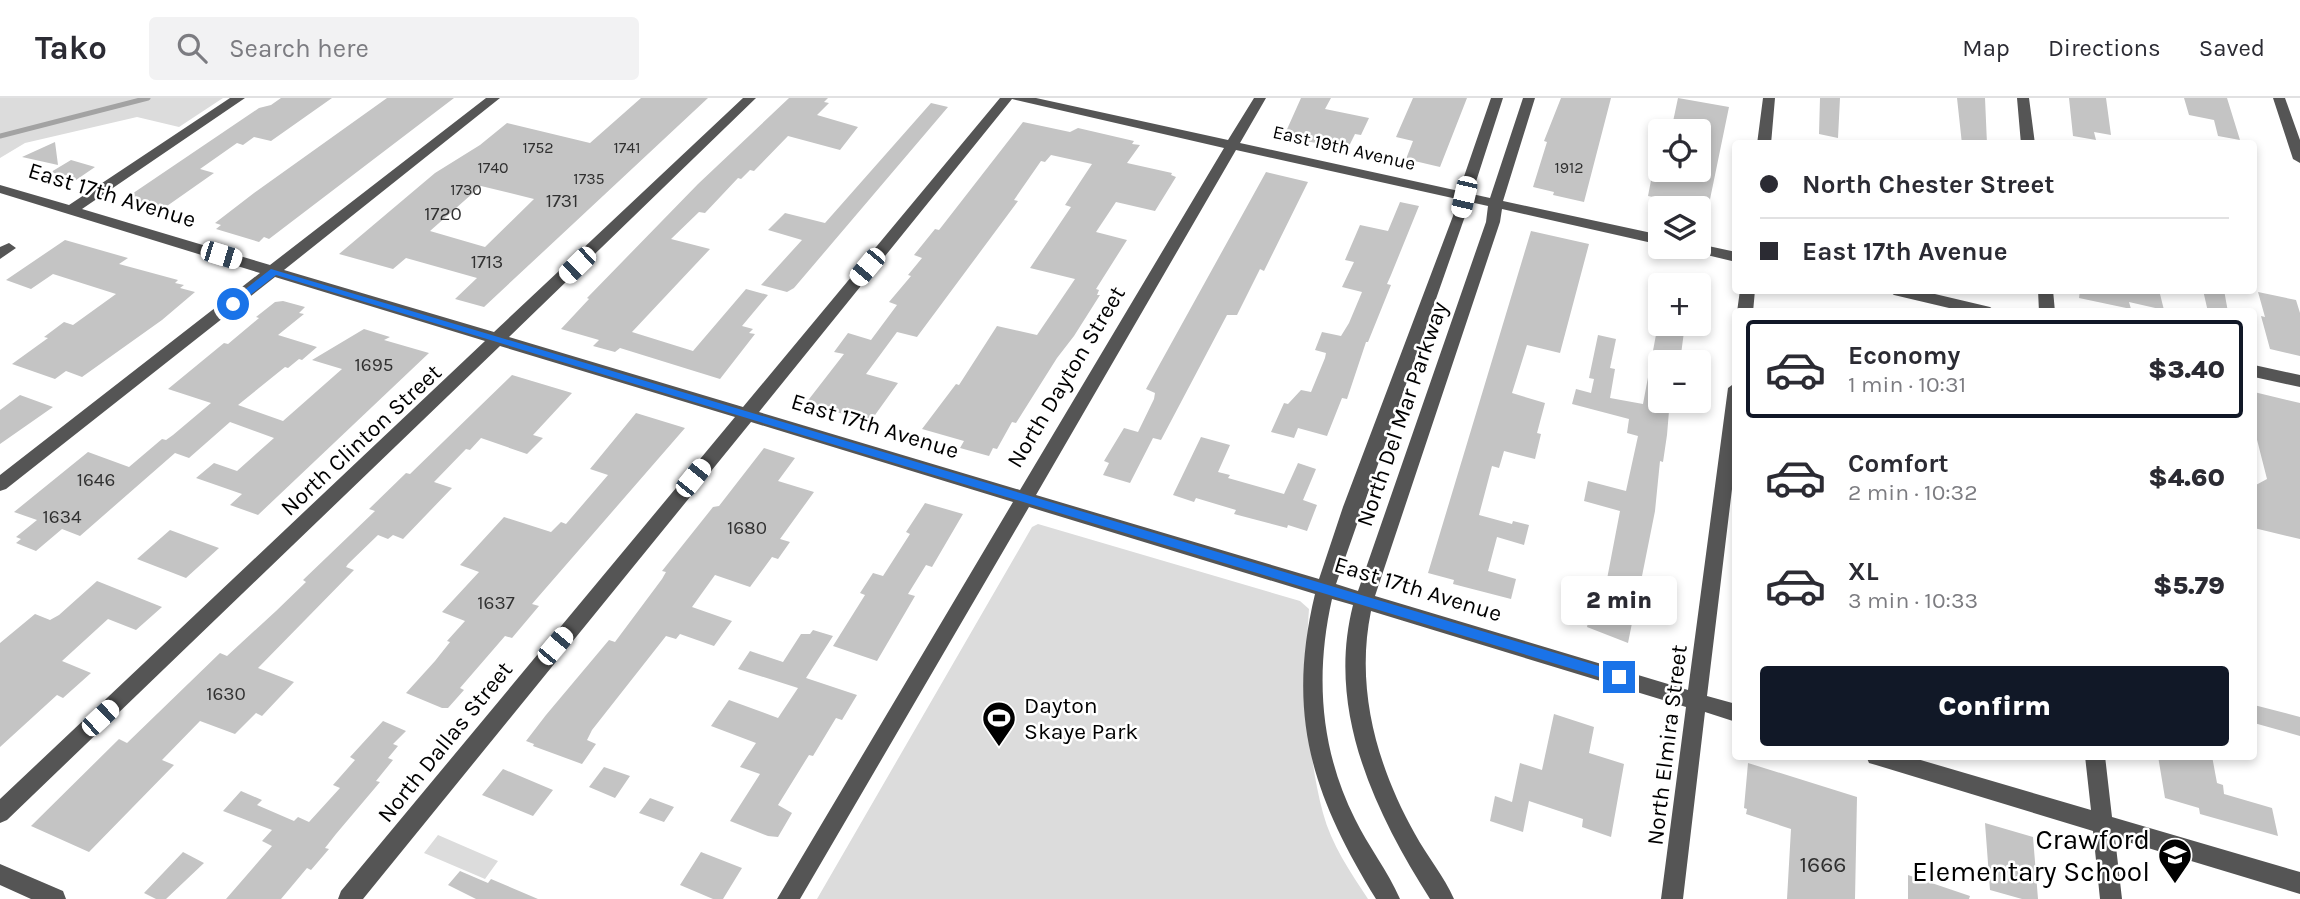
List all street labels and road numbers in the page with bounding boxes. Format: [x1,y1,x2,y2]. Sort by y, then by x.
street label: East 19th Avenue [1271,121,1417,175]
street label: East 17th Avenue [25,157,199,233]
street label: North Dayton Street [1001,281,1131,473]
street label: North Del Mar Parkway [1351,298,1453,530]
street label: North Clinton Street [275,358,447,521]
street label: East 17th Avenue [788,388,962,464]
street label: East 17th Avenue [1331,551,1505,627]
street label: North Elmira Street [1641,643,1693,847]
street label: North Dallas Street [372,656,518,828]

